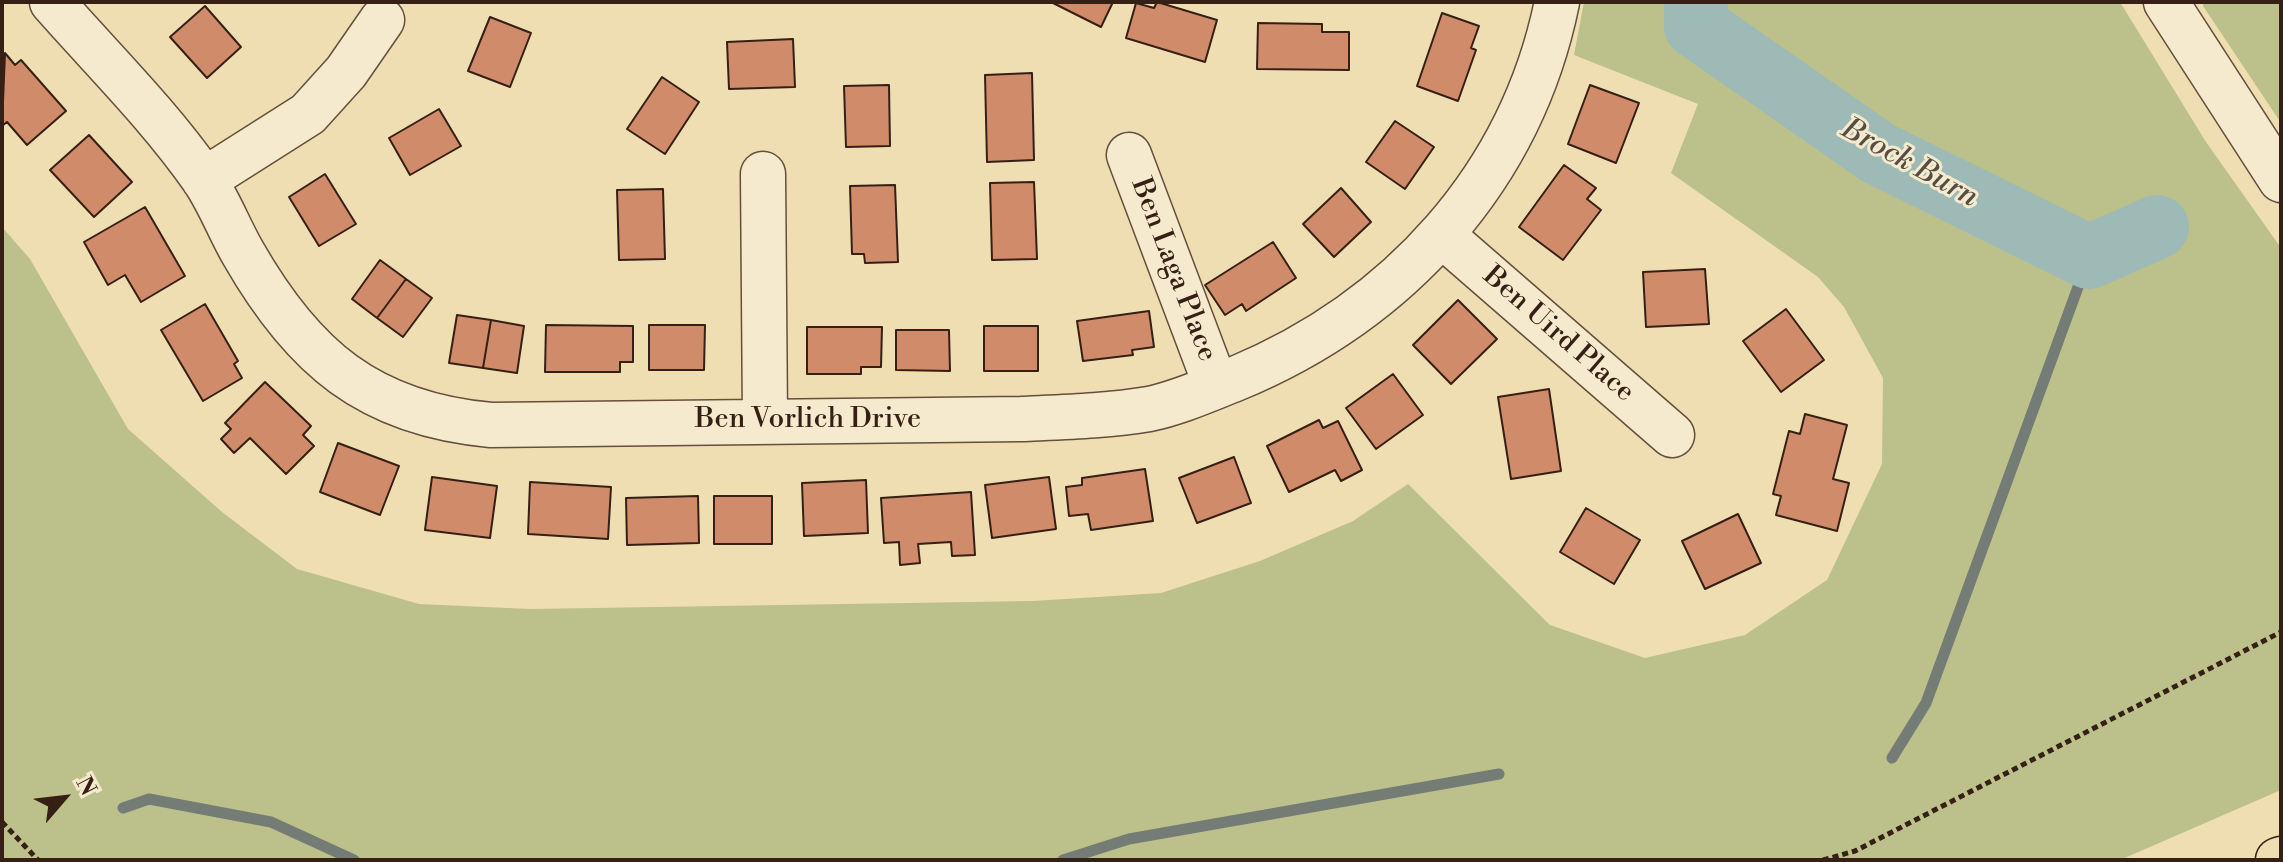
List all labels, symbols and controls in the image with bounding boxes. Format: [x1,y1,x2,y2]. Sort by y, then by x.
water label: Brock Burn [1834,112,1984,216]
street label: Ben Laga Place [1123,174,1223,366]
street label: Ben Uird Place [1475,260,1641,410]
street label: Ben Vorlich Drive [695,403,921,437]
north arrow [24,758,104,838]
text: N [70,772,102,801]

